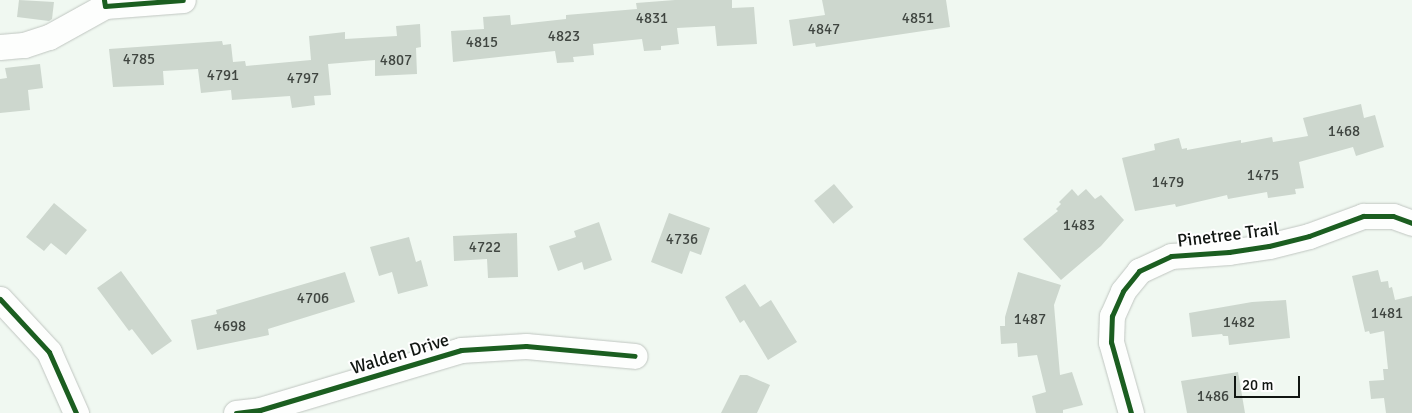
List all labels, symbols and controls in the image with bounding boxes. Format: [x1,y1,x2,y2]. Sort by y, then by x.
house number: 4831 [636,10,668,28]
house number: 4851 [902,10,934,28]
house number: 4847 [808,21,840,39]
house number: 4823 [548,28,580,46]
house number: 4815 [466,34,498,52]
house number: 4785 [123,51,155,69]
house number: 4807 [380,52,412,70]
house number: 4791 [207,67,239,85]
house number: 4797 [287,70,319,88]
house number: 1468 [1328,123,1360,141]
house number: 1475 [1247,167,1279,185]
house number: 1479 [1152,174,1184,192]
house number: 1483 [1063,217,1095,235]
street label: Pinetree Trail [1176,218,1280,252]
house number: 4736 [666,231,698,249]
house number: 4722 [469,239,501,257]
house number: 4706 [297,290,329,308]
house number: 1481 [1371,305,1403,323]
house number: 1487 [1014,311,1046,329]
house number: 1482 [1223,314,1255,332]
house number: 4698 [214,318,246,336]
street label: Walden Drive [348,329,452,379]
scale bar [1237,366,1303,398]
text: 20 m [1242,376,1273,394]
house number: 1486 [1197,388,1229,406]

